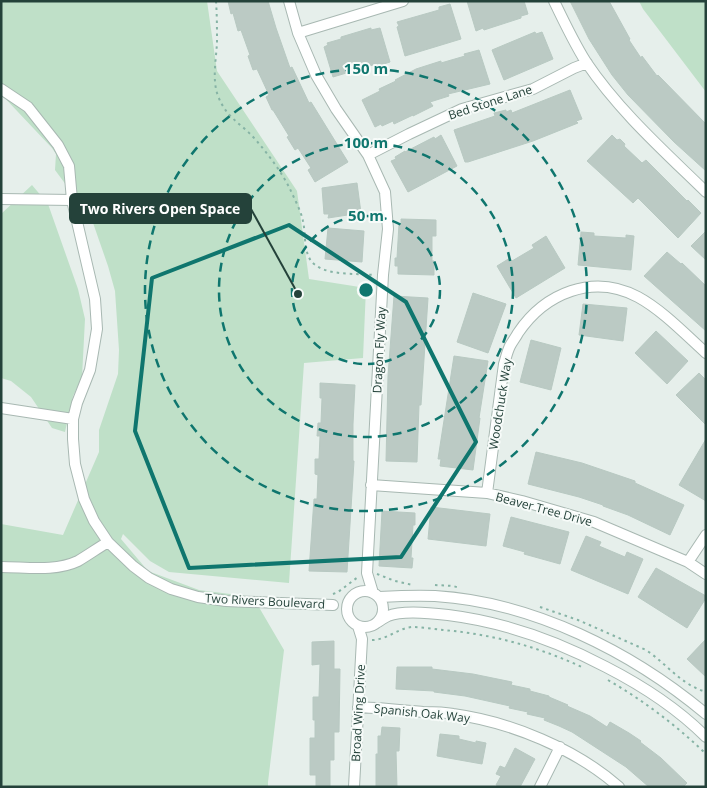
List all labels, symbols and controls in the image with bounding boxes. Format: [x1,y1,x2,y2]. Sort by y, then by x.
text: 150 m [344,58,388,78]
street label: Bed Stone Lane [446,80,534,124]
text: 100 m [344,132,388,152]
callout: Two Rivers Open Space [70,194,251,223]
text: Two Rivers Open Space [80,199,240,218]
text: 50 m [348,205,384,225]
centre of rings [357,281,375,299]
street label: Dragon Fly Way [368,305,390,394]
street label: Woodchuck Way [484,356,516,451]
street label: Beaver Tree Drive [494,488,594,530]
street label: Two Rivers Boulevard [205,589,325,613]
street label: Broad Wing Drive [347,664,369,762]
street label: Spanish Oak Way [373,700,472,727]

